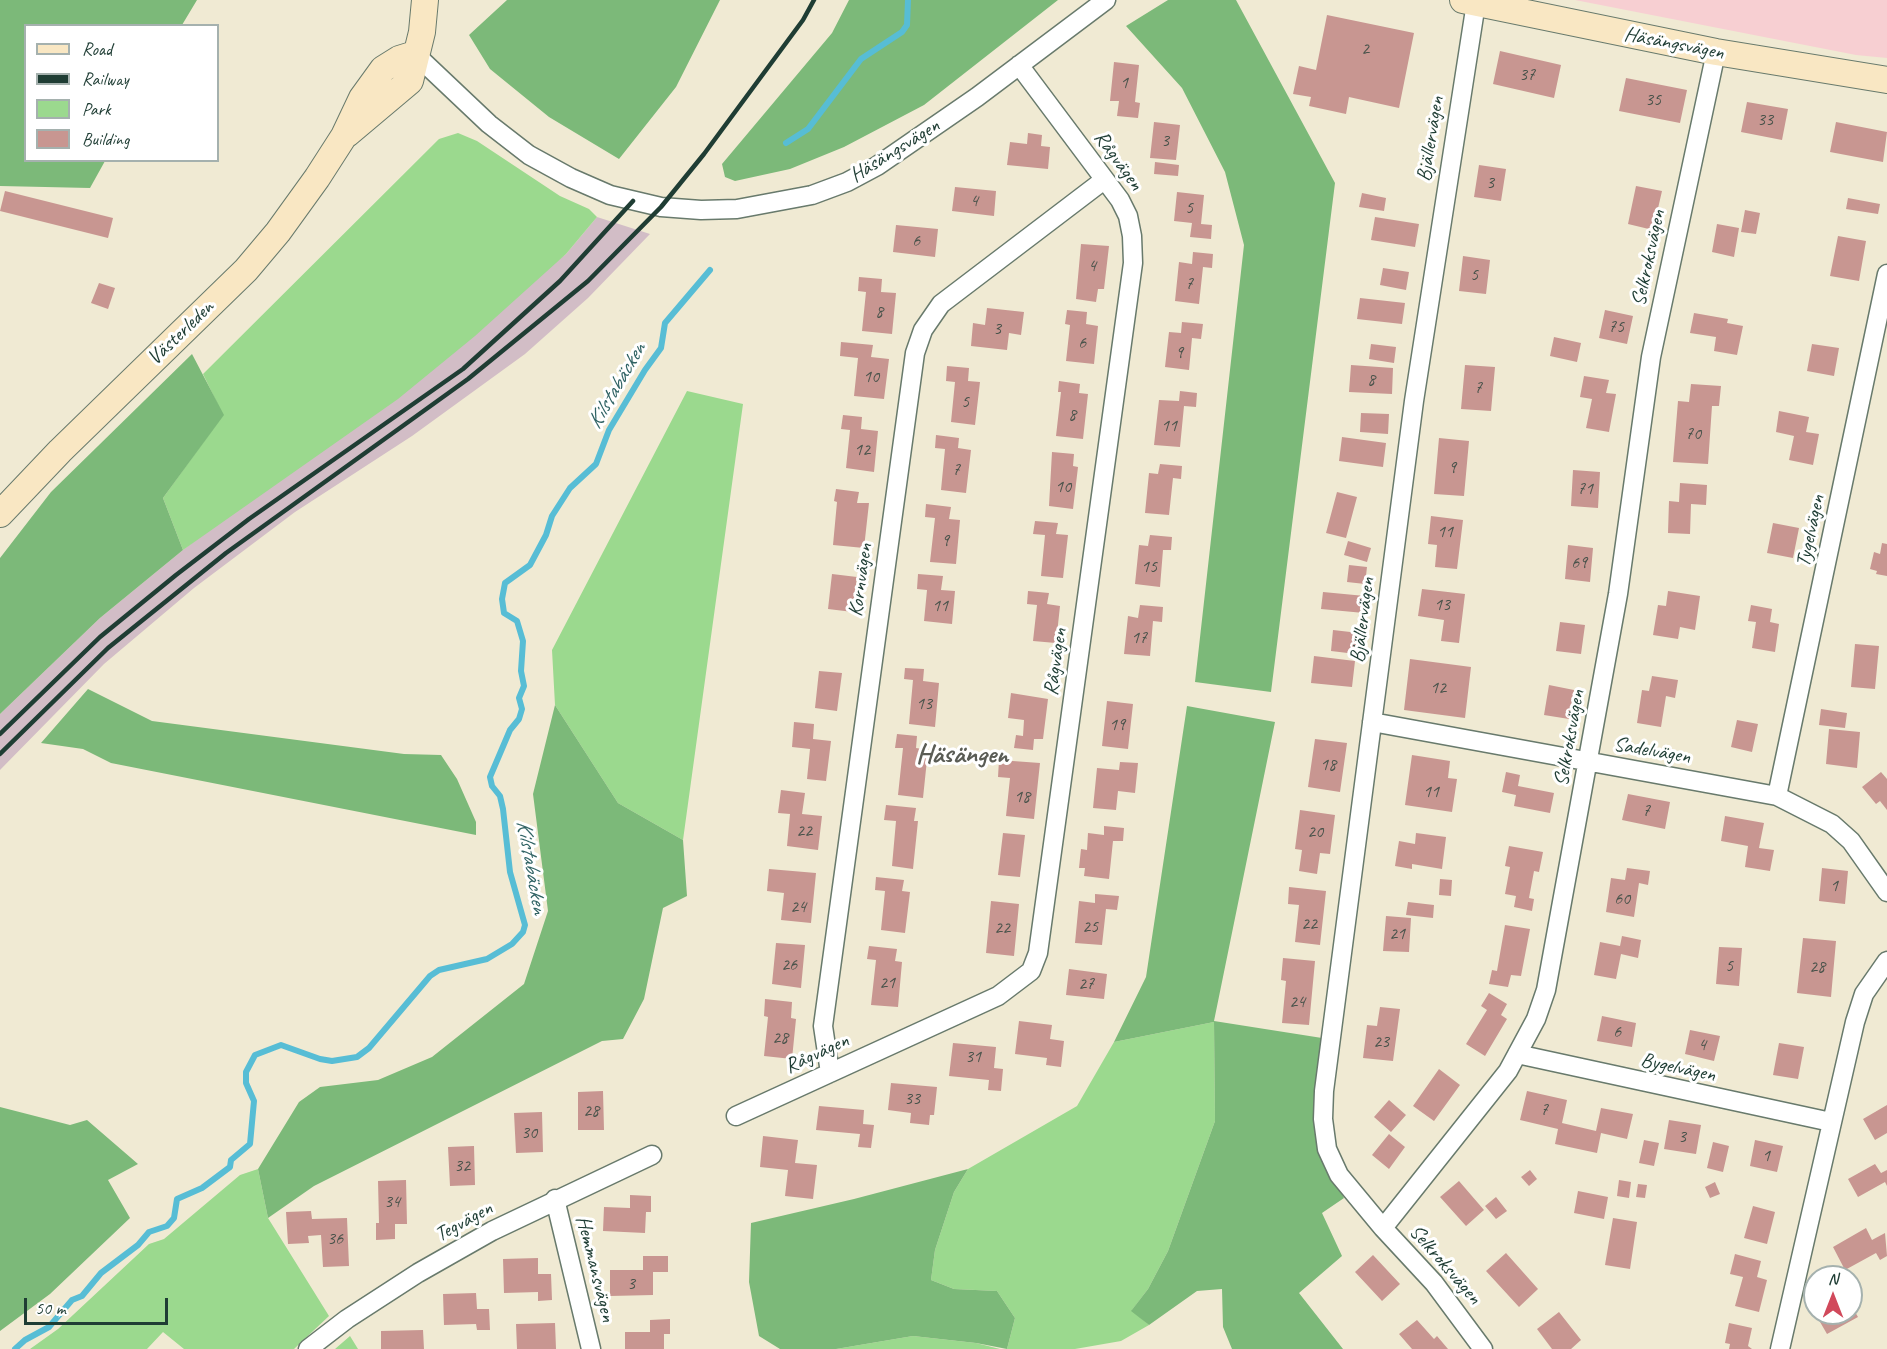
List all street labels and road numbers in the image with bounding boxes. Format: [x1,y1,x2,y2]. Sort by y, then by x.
street label: Häsängsvägen [1622,22,1726,66]
street label: Bjällervägen [1412,95,1450,183]
street label: Häsängsvägen [845,113,945,189]
street label: Rågvägen [1088,126,1148,196]
street label: Selkroksvägen [1627,208,1671,308]
street label: Västerleden [142,295,220,371]
street label: Tygelvägen [1791,492,1831,570]
street label: Kornvägen [843,542,879,618]
street label: Bjällervägen [1345,576,1381,664]
street label: Rågvägen [1039,627,1073,697]
street label: Selkroksvägen [1549,688,1591,788]
street label: Sadelvägen [1612,732,1692,770]
street label: Rågvägen [781,1028,853,1080]
street label: Bygelvägen [1638,1048,1718,1088]
street label: Tegvägen [431,1196,497,1248]
street label: Hemmansvägen [570,1213,620,1325]
street label: Selkroksvägen [1403,1220,1487,1310]

